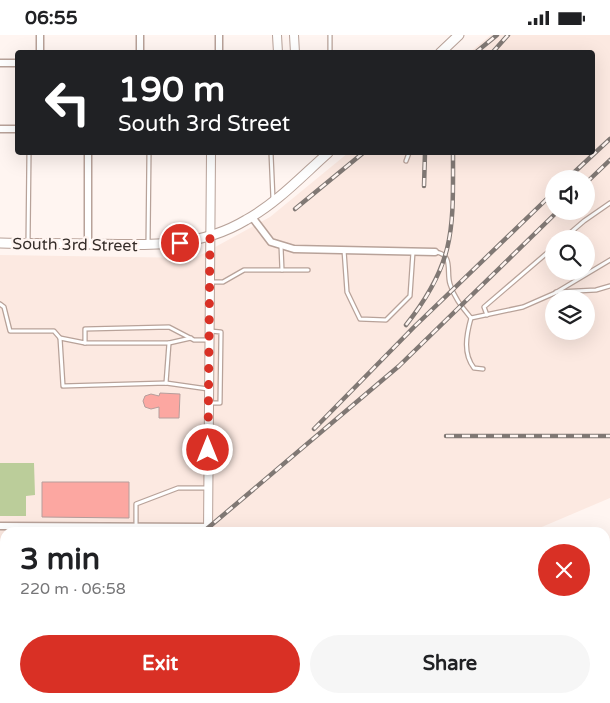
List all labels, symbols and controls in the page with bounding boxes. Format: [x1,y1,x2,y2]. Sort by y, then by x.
text: 06:55 [25,7,78,29]
text: 190 m [118,69,225,111]
icon: left [35,70,100,135]
text: South 3rd Street [118,111,290,137]
map controls [545,170,595,340]
button: sound [545,170,595,220]
pin [159,222,201,264]
icon: arrive [166,229,194,257]
button: search [545,230,595,280]
street label: South 3rd Street [12,234,138,256]
button: layers [545,290,595,340]
position arrow [181,423,233,475]
text: 3 min [20,541,100,578]
button: close [538,544,590,596]
text: 220 m · 06:58 [20,579,126,599]
button: Exit [20,635,300,693]
button: Share [310,635,590,693]

